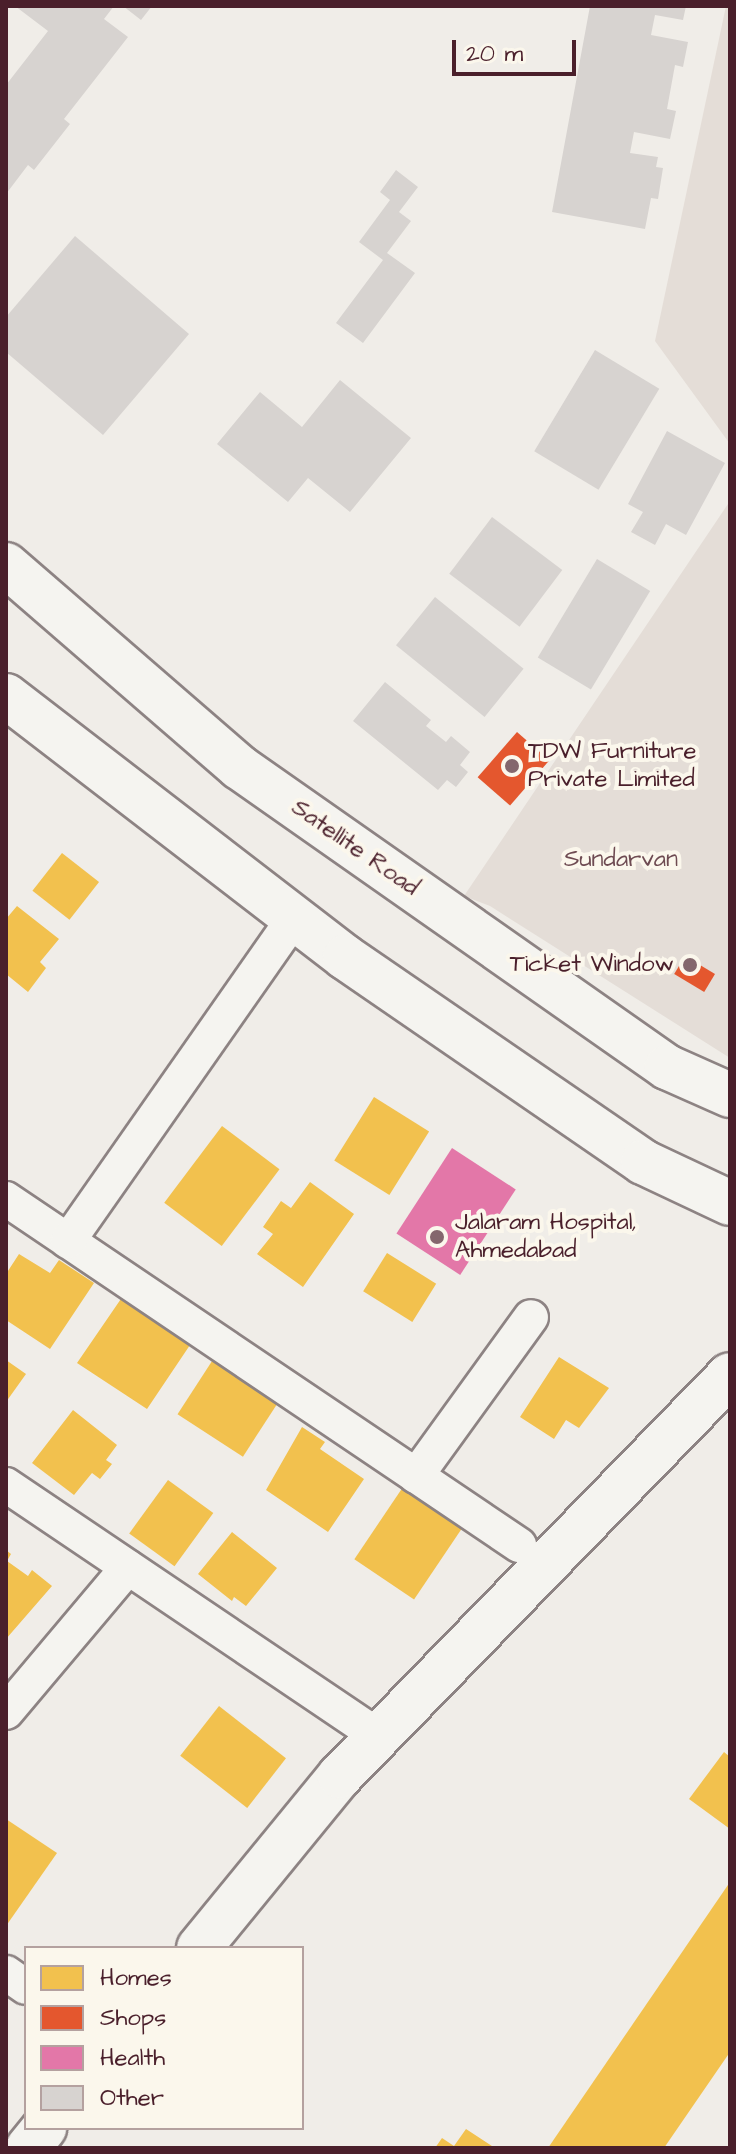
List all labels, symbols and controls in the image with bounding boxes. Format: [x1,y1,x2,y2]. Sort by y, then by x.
scale bar [456,24,580,74]
text: 20 m [466,37,523,71]
place label: TDW Furniture Private Limited [528,738,696,794]
marker: TDW Furniture Private Limited [503,757,521,775]
street label: Satellite Road [286,793,424,903]
park label: Sundarvan [564,846,678,874]
place label: Ticket Window [510,951,674,979]
marker: Ticket Window [681,956,699,974]
place label: Jalaram Hospital, Ahmedabad [455,1209,637,1265]
marker: Jalaram Hospital, Ahmedabad [426,1226,448,1248]
legend [24,1946,304,2130]
text: Homes [100,1961,172,1995]
text: Shops [100,2001,166,2035]
text: Health [100,2041,165,2075]
text: Other [100,2081,164,2115]

